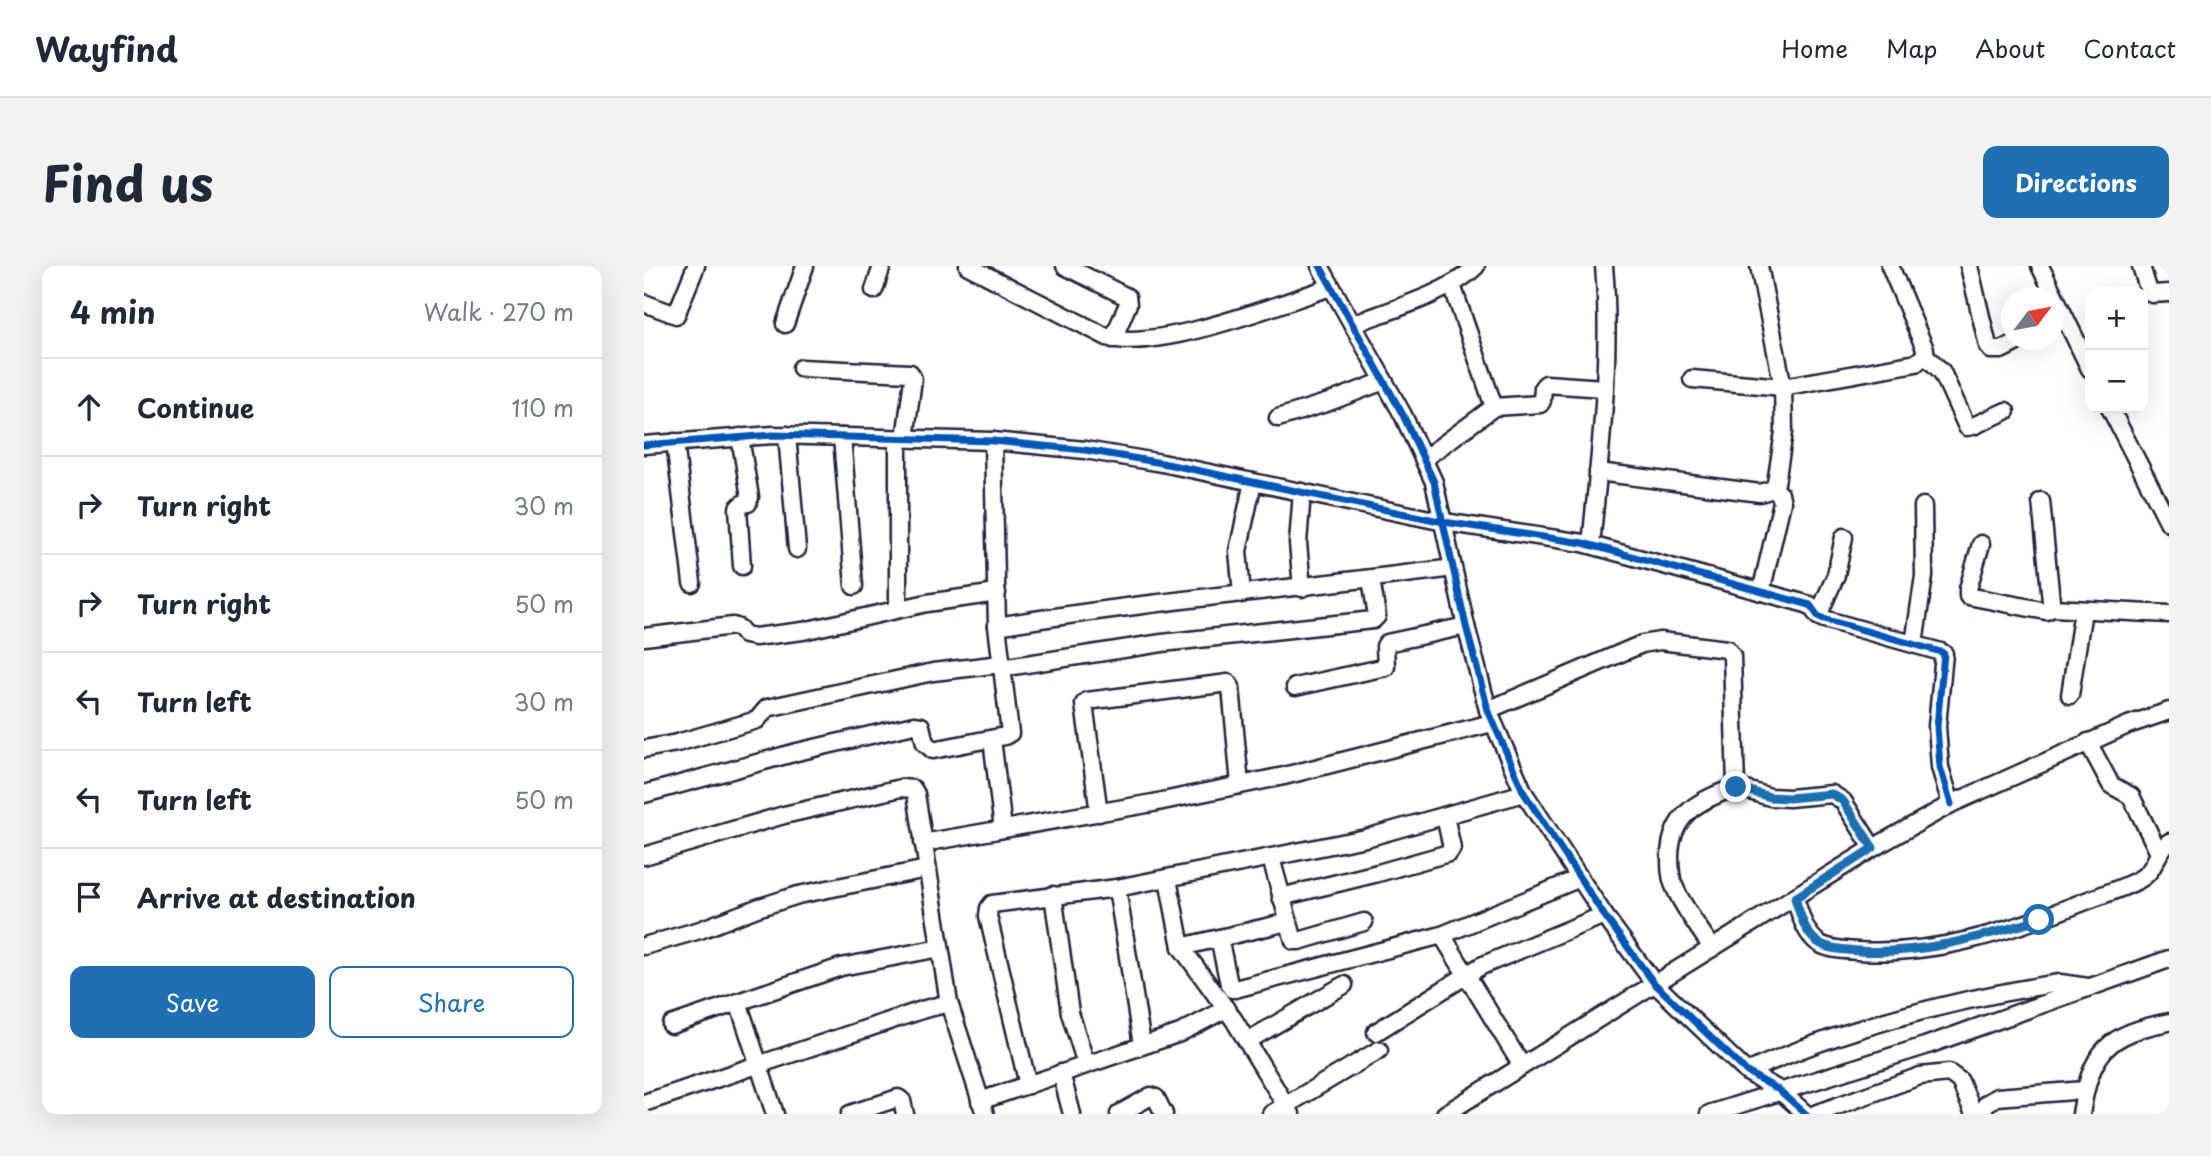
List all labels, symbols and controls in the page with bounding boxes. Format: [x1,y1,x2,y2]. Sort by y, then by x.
text: Wayfind [35,23,178,73]
text: Home [1781,30,1848,66]
text: Map [1886,30,1937,66]
text: About [1975,30,2045,66]
text: Contact [2083,30,2176,66]
text: Find us [42,145,213,219]
button: Directions [1983,146,2169,218]
north arrow [2001,287,2064,350]
map controls [2085,287,2148,413]
button: + [2085,287,2148,350]
text: 4 min [70,289,156,334]
text: Walk · 270 m [424,294,574,329]
button: − [2085,350,2148,413]
icon: ahead [70,388,108,426]
text: Continue [137,388,254,427]
text: 110 m [512,390,574,425]
icon: right [70,486,108,524]
text: Turn right [137,486,271,525]
text: 30 m [513,488,574,523]
icon: right [70,584,108,622]
text: Turn right [137,584,271,623]
text: 50 m [514,586,574,621]
icon: left [70,682,108,720]
text: Turn left [137,682,252,721]
text: 30 m [513,684,574,719]
route end [1720,771,1751,802]
icon: left [70,780,108,818]
text: Turn left [137,780,252,819]
text: 50 m [514,782,574,817]
icon: arrive [70,878,108,916]
text: Arrive at destination [137,878,416,917]
route start [2023,904,2054,935]
button: Save [70,966,315,1038]
button: Share [329,966,574,1038]

